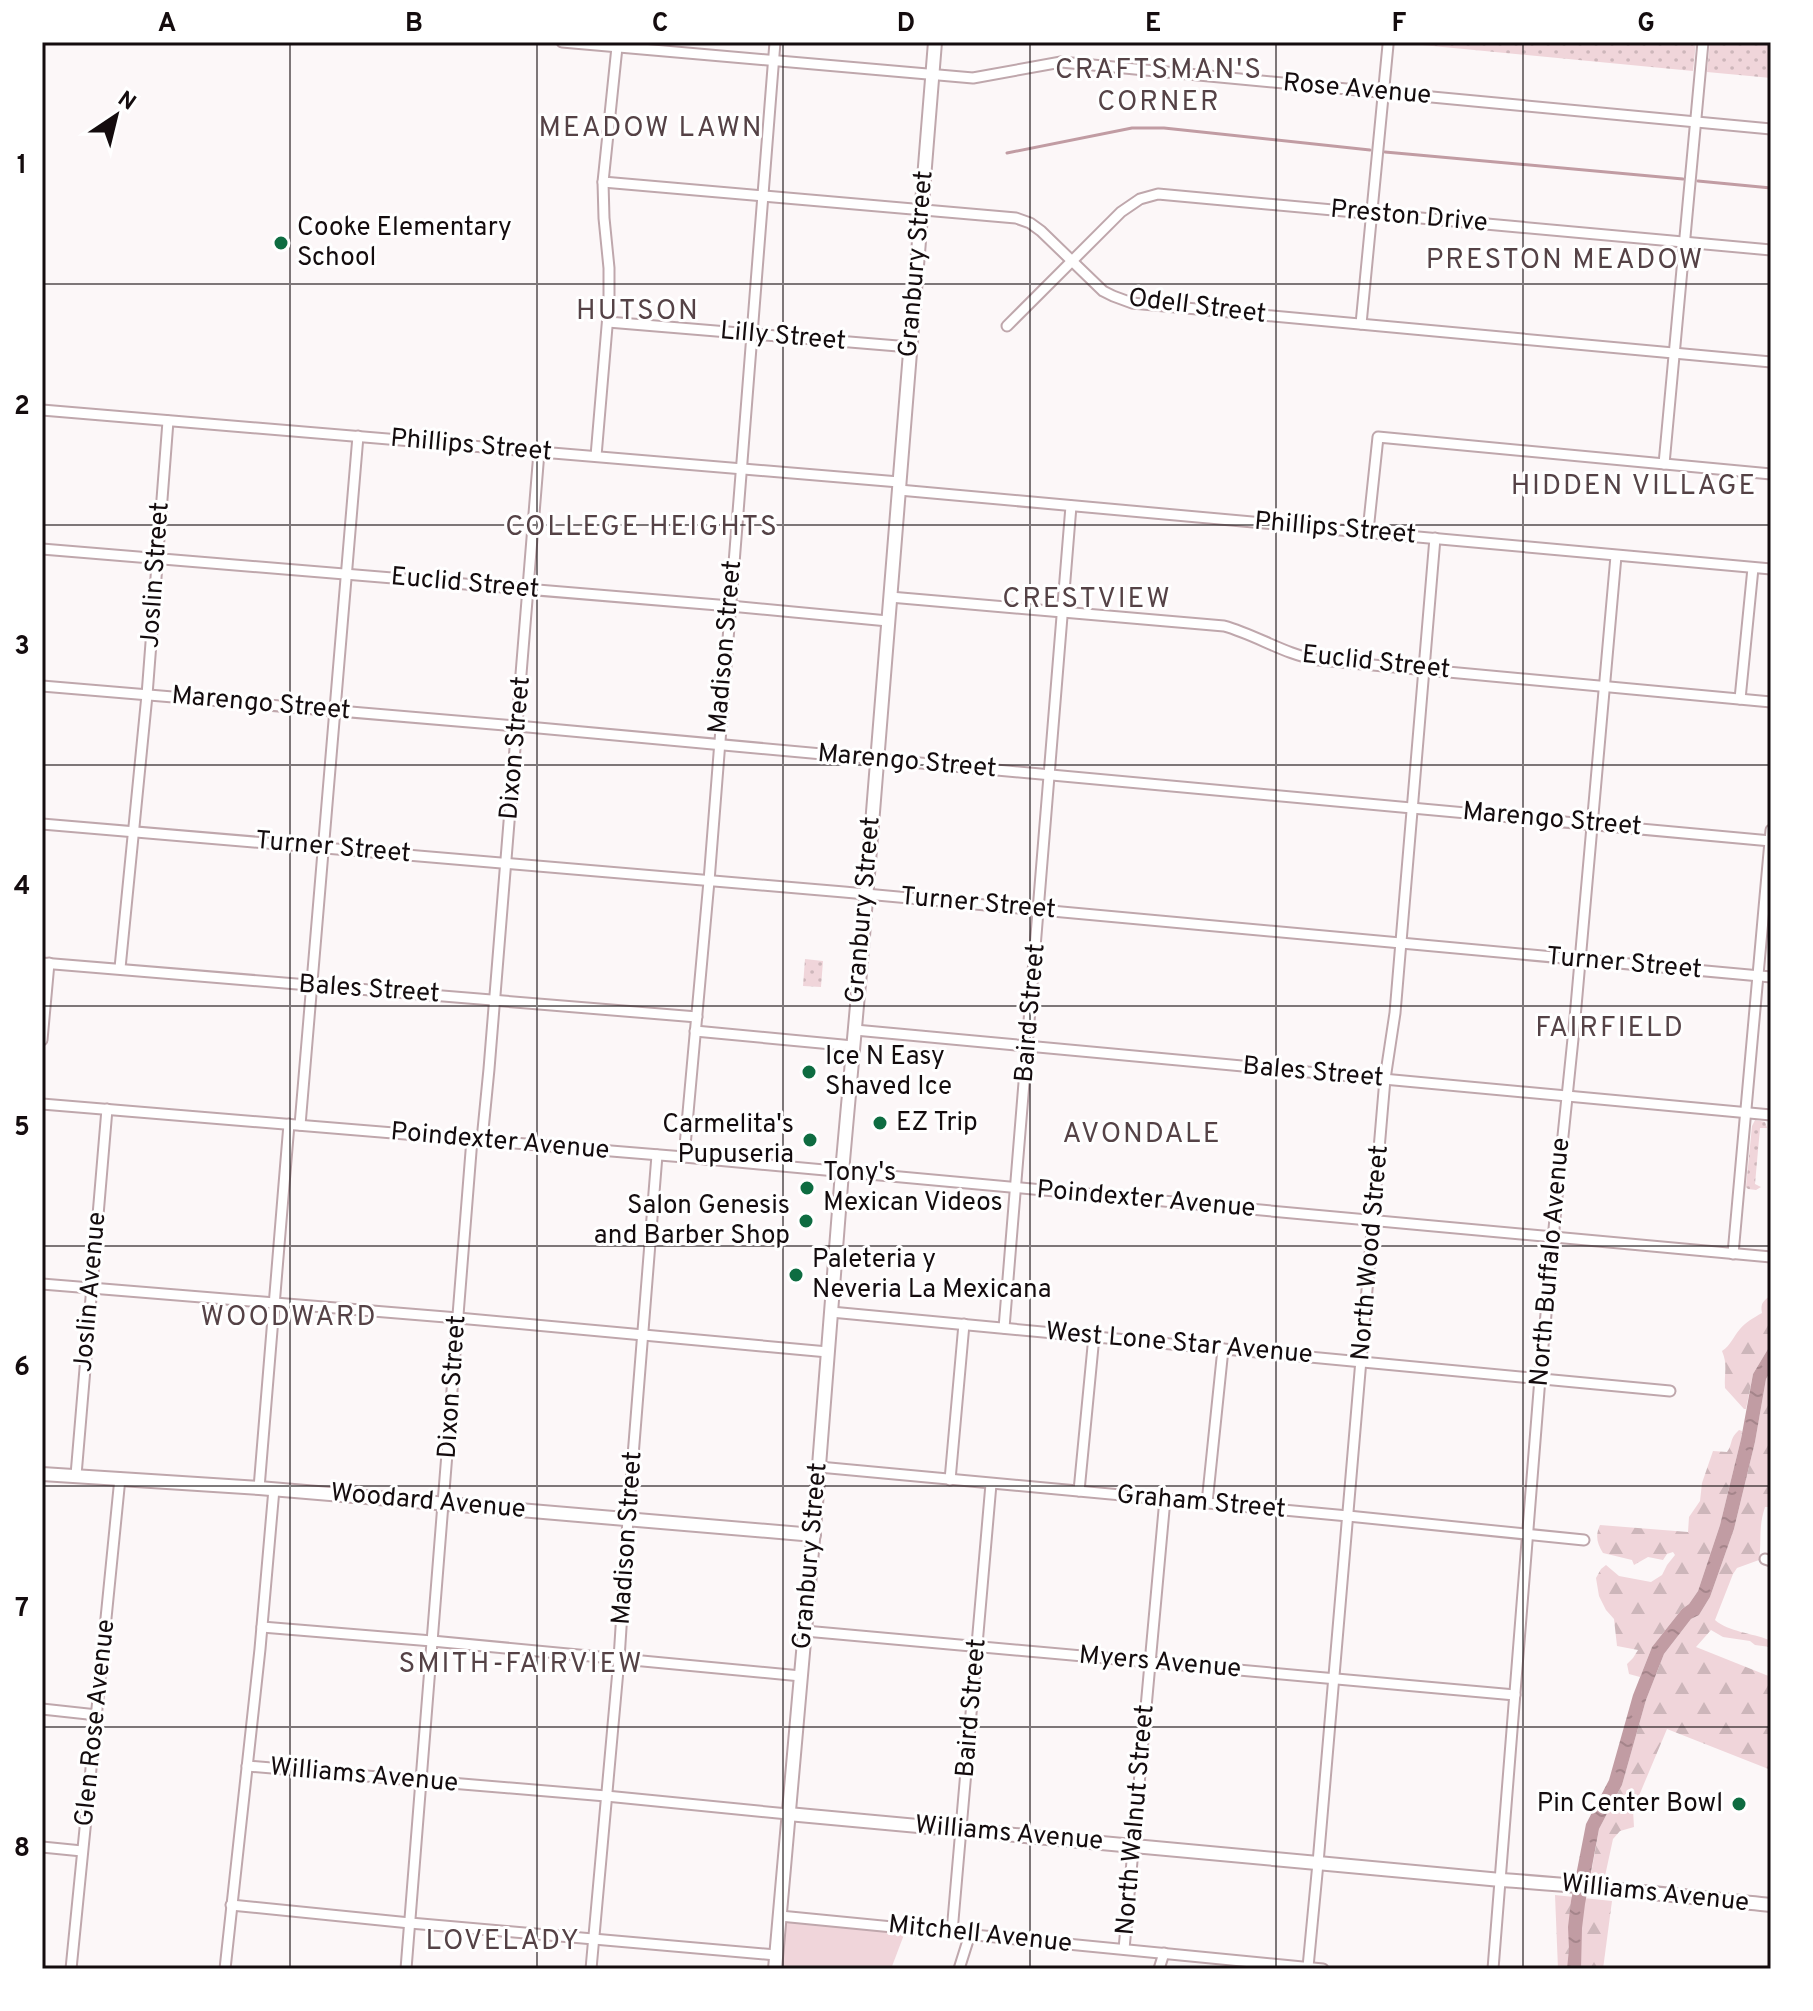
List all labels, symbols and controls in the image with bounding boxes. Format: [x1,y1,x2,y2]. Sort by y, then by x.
text: A [158,8,176,41]
text: B [405,8,423,41]
text: C [652,8,668,41]
text: D [897,8,915,41]
text: E [1145,8,1161,41]
text: F [1392,8,1407,41]
text: G [1637,8,1655,41]
district label: CRAFTSMAN'S CORNER [1055,53,1263,121]
street label: Rose Avenue [1281,67,1433,113]
north arrow [76,76,156,156]
text: N [112,86,140,117]
district label: MEADOW LAWN [539,111,764,147]
text: 1 [17,150,27,183]
street label: Granbury Street [892,169,942,359]
street label: Preston Drive [1329,194,1489,240]
place label: Cooke Elementary School [297,212,512,275]
marker: Cooke Elementary School [272,234,290,252]
district label: PRESTON MEADOW [1426,243,1704,279]
street label: Odell Street [1126,282,1268,332]
district label: HUTSON [576,294,700,330]
street label: Lilly Street [719,315,847,359]
text: 2 [14,391,30,424]
street label: Phillips Street [389,422,553,470]
district label: HIDDEN VILLAGE [1511,469,1757,505]
street label: Joslin Street [134,501,178,649]
street label: Phillips Street [1253,505,1417,553]
district label: COLLEGE HEIGHTS [505,510,779,546]
street label: Madison Street [702,559,750,735]
street label: Euclid Street [389,561,541,607]
district label: CRESTVIEW [1002,582,1172,618]
text: 3 [14,631,30,664]
street label: Euclid Street [1300,639,1452,687]
street label: Dixon Street [493,675,539,821]
street label: Marengo Street [170,680,352,728]
street label: Marengo Street [816,738,998,786]
street label: Marengo Street [1461,796,1643,844]
street label: Granbury Street [839,815,889,1005]
street label: Turner Street [254,825,412,871]
text: 4 [14,871,30,904]
street label: Turner Street [899,881,1057,927]
street label: Turner Street [1545,941,1703,987]
street label: Baird Street [1008,942,1054,1084]
street label: Bales Street [297,969,441,1011]
district label: FAIRFIELD [1535,1011,1685,1047]
place label: Ice N Easy Shaved Ice [825,1041,952,1104]
street label: Bales Street [1241,1050,1385,1096]
marker: Ice N Easy Shaved Ice [800,1063,818,1081]
place label: EZ Trip [896,1107,978,1140]
place label: Carmelita's Pupuseria [662,1109,794,1172]
text: 5 [14,1112,30,1145]
marker: EZ Trip [871,1114,889,1132]
street label: Poindexter Avenue [389,1116,611,1168]
district label: AVONDALE [1063,1117,1221,1153]
marker: Carmelita's Pupuseria [801,1131,819,1149]
street label: North Buffalo Avenue [1524,1136,1578,1388]
street label: North Wood Street [1345,1144,1397,1362]
place label: Tony's Mexican Videos [823,1157,1003,1220]
street label: Poindexter Avenue [1035,1174,1257,1226]
marker: Tony's Mexican Videos [798,1179,816,1197]
place label: Salon Genesis and Barber Shop [594,1190,790,1253]
street label: Joslin Avenue [68,1211,114,1373]
marker: Salon Genesis and Barber Shop [797,1212,815,1230]
place label: Paleteria y Neveria La Mexicana [812,1244,1051,1307]
marker: Paleteria y Neveria La Mexicana [787,1266,805,1284]
district label: WOODWARD [201,1300,377,1336]
street label: Dixon Street [432,1314,474,1460]
street label: West Lone Star Avenue [1044,1316,1314,1372]
text: 6 [14,1352,30,1385]
street label: Madison Street [605,1450,651,1626]
street label: Granbury Street [786,1461,836,1651]
street label: Woodard Avenue [329,1477,527,1527]
street label: Graham Street [1115,1479,1287,1527]
text: 7 [15,1593,29,1626]
street label: Glen Rose Avenue [69,1618,123,1828]
street label: Baird Street [949,1637,995,1779]
street label: Myers Avenue [1077,1639,1243,1687]
district label: SMITH-FAIRVIEW [398,1647,644,1683]
street label: North Walnut Street [1109,1703,1163,1937]
street label: Williams Avenue [268,1751,460,1801]
place label: Pin Center Bowl [1537,1788,1723,1821]
marker: Pin Center Bowl [1730,1795,1748,1813]
street label: Williams Avenue [913,1809,1105,1859]
text: 8 [14,1833,30,1866]
street label: Williams Avenue [1559,1868,1751,1920]
street label: Mitchell Avenue [886,1909,1074,1961]
district label: LOVELADY [425,1924,581,1960]

